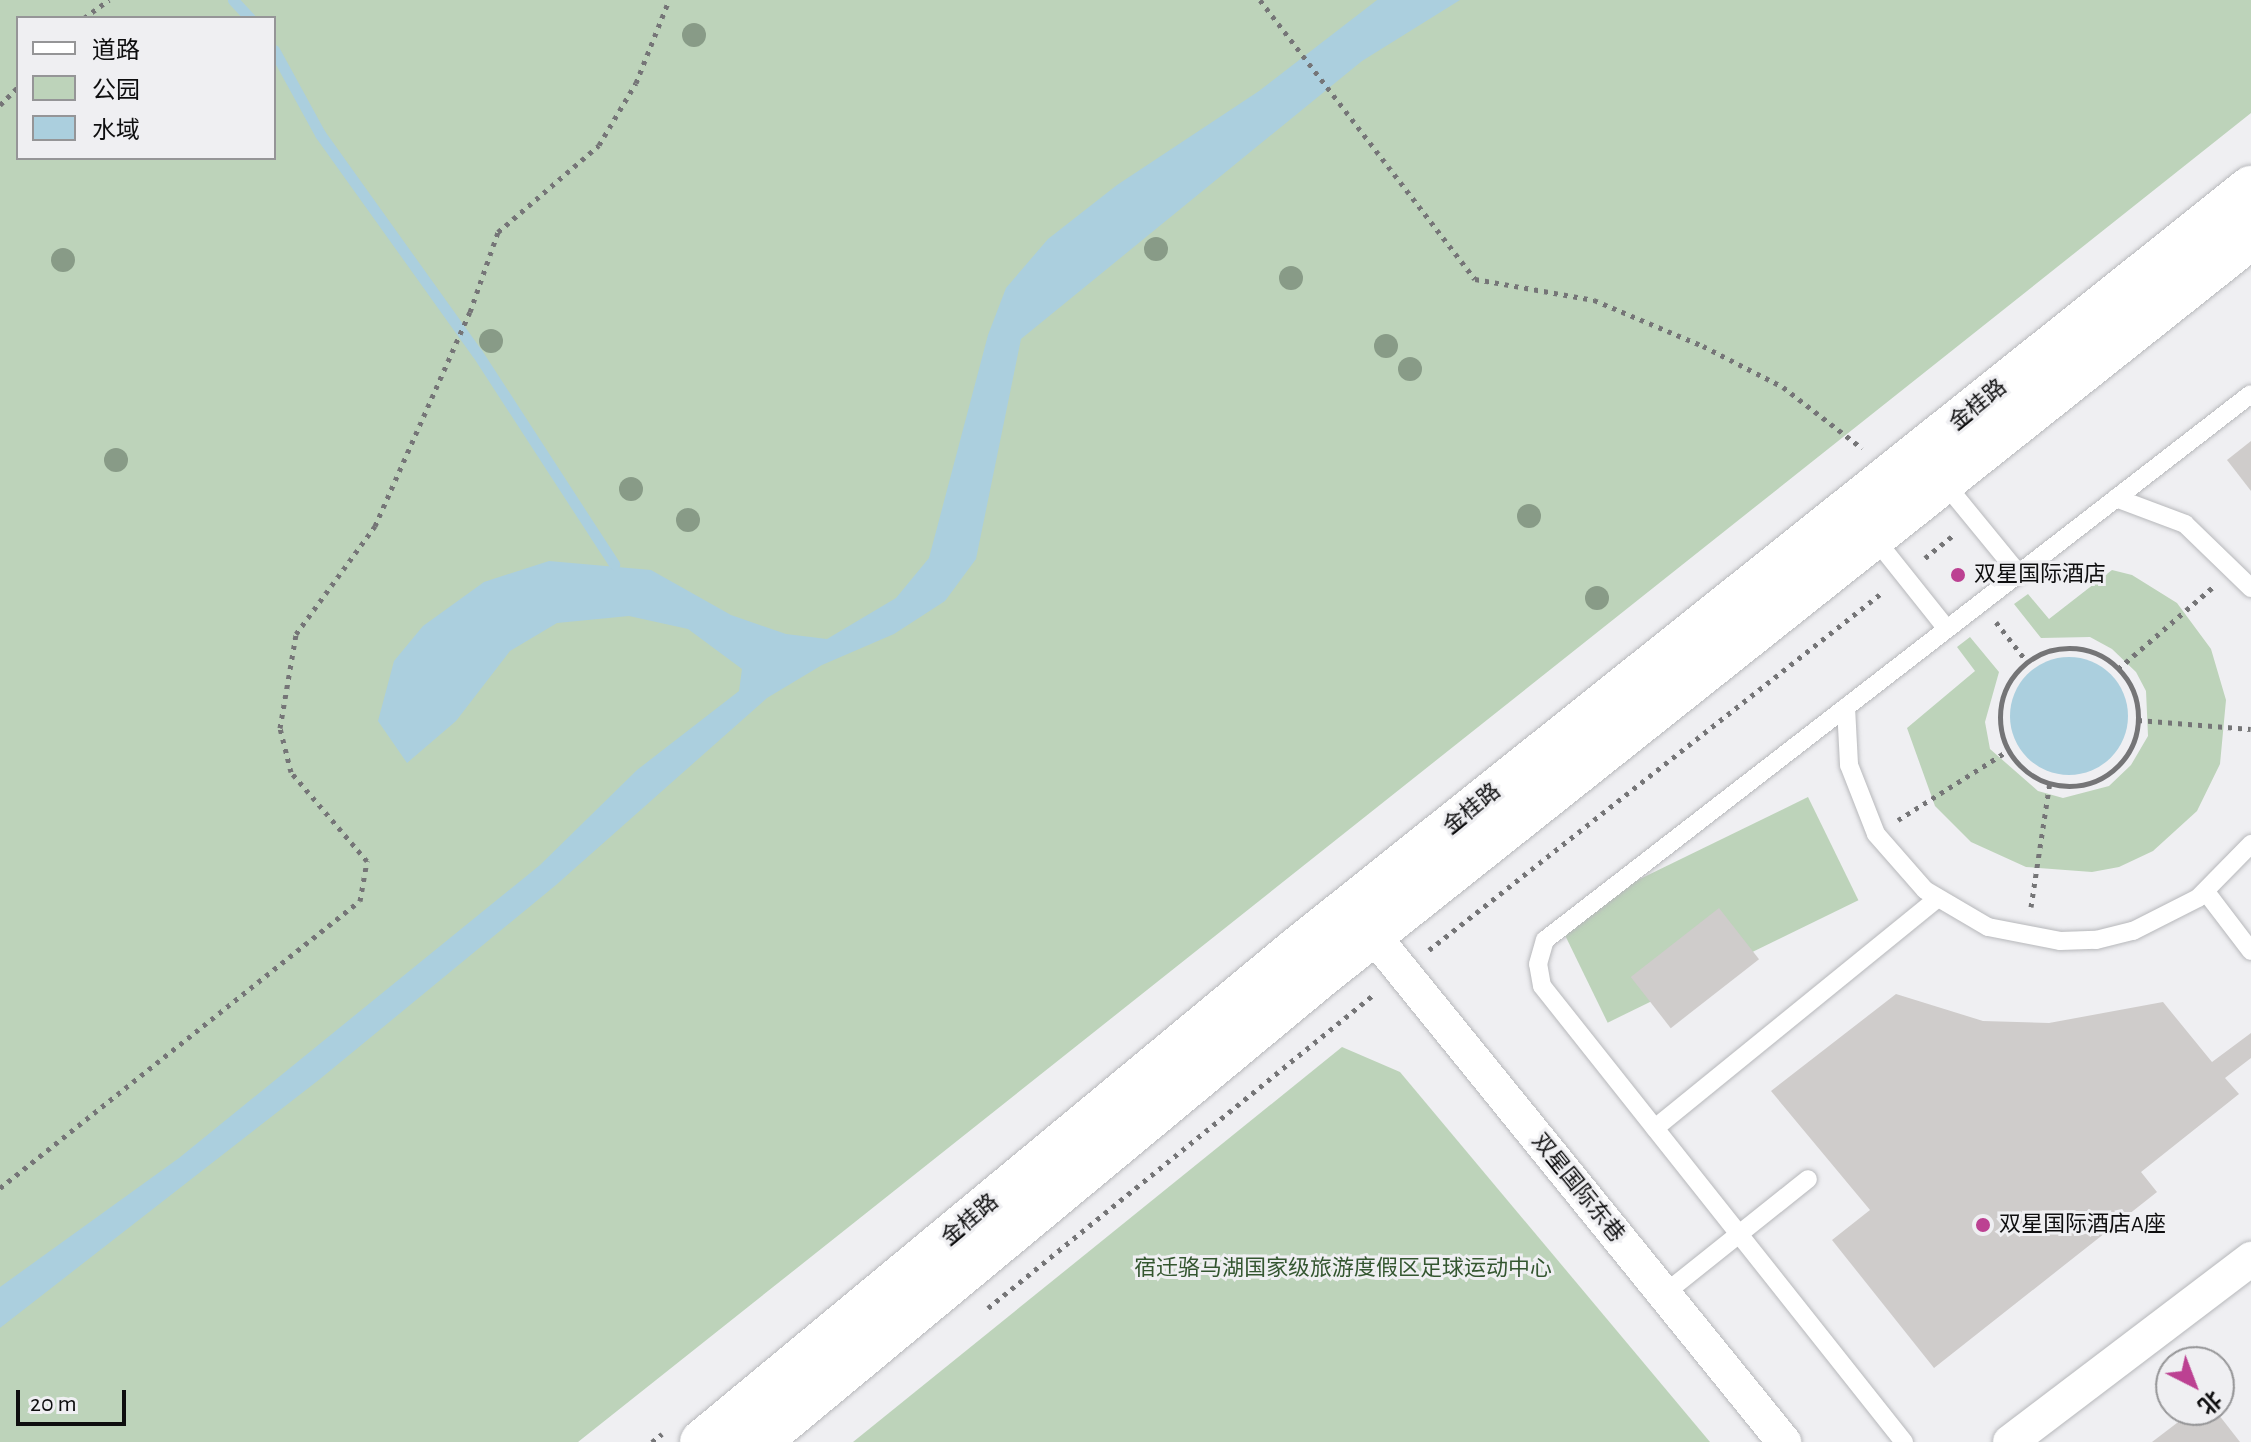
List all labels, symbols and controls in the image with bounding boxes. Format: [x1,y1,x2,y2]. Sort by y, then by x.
legend [16,16,276,160]
text: 道路 [92,39,140,63]
text: 公园 [92,79,140,103]
text: 水域 [92,119,140,143]
street label: 金桂路 [1944,374,2012,436]
place label: 双星国际酒店 [1974,562,2106,588]
marker: 双星国际酒店 [1949,566,1967,584]
street label: 金桂路 [1438,778,1506,840]
street label: 双星国际东巷 [1526,1128,1630,1248]
street label: 金桂路 [936,1189,1004,1251]
place label: 双星国际酒店A座 [1999,1212,2166,1238]
marker: 双星国际酒店A座 [1974,1216,1992,1234]
park label: 宿迁骆马湖国家级旅游度假区足球运动中心 [1134,1256,1552,1282]
north arrow [2155,1346,2235,1426]
scale bar [20,1374,130,1424]
text: 北 [2194,1387,2225,1418]
text: 20 m [30,1392,77,1416]

